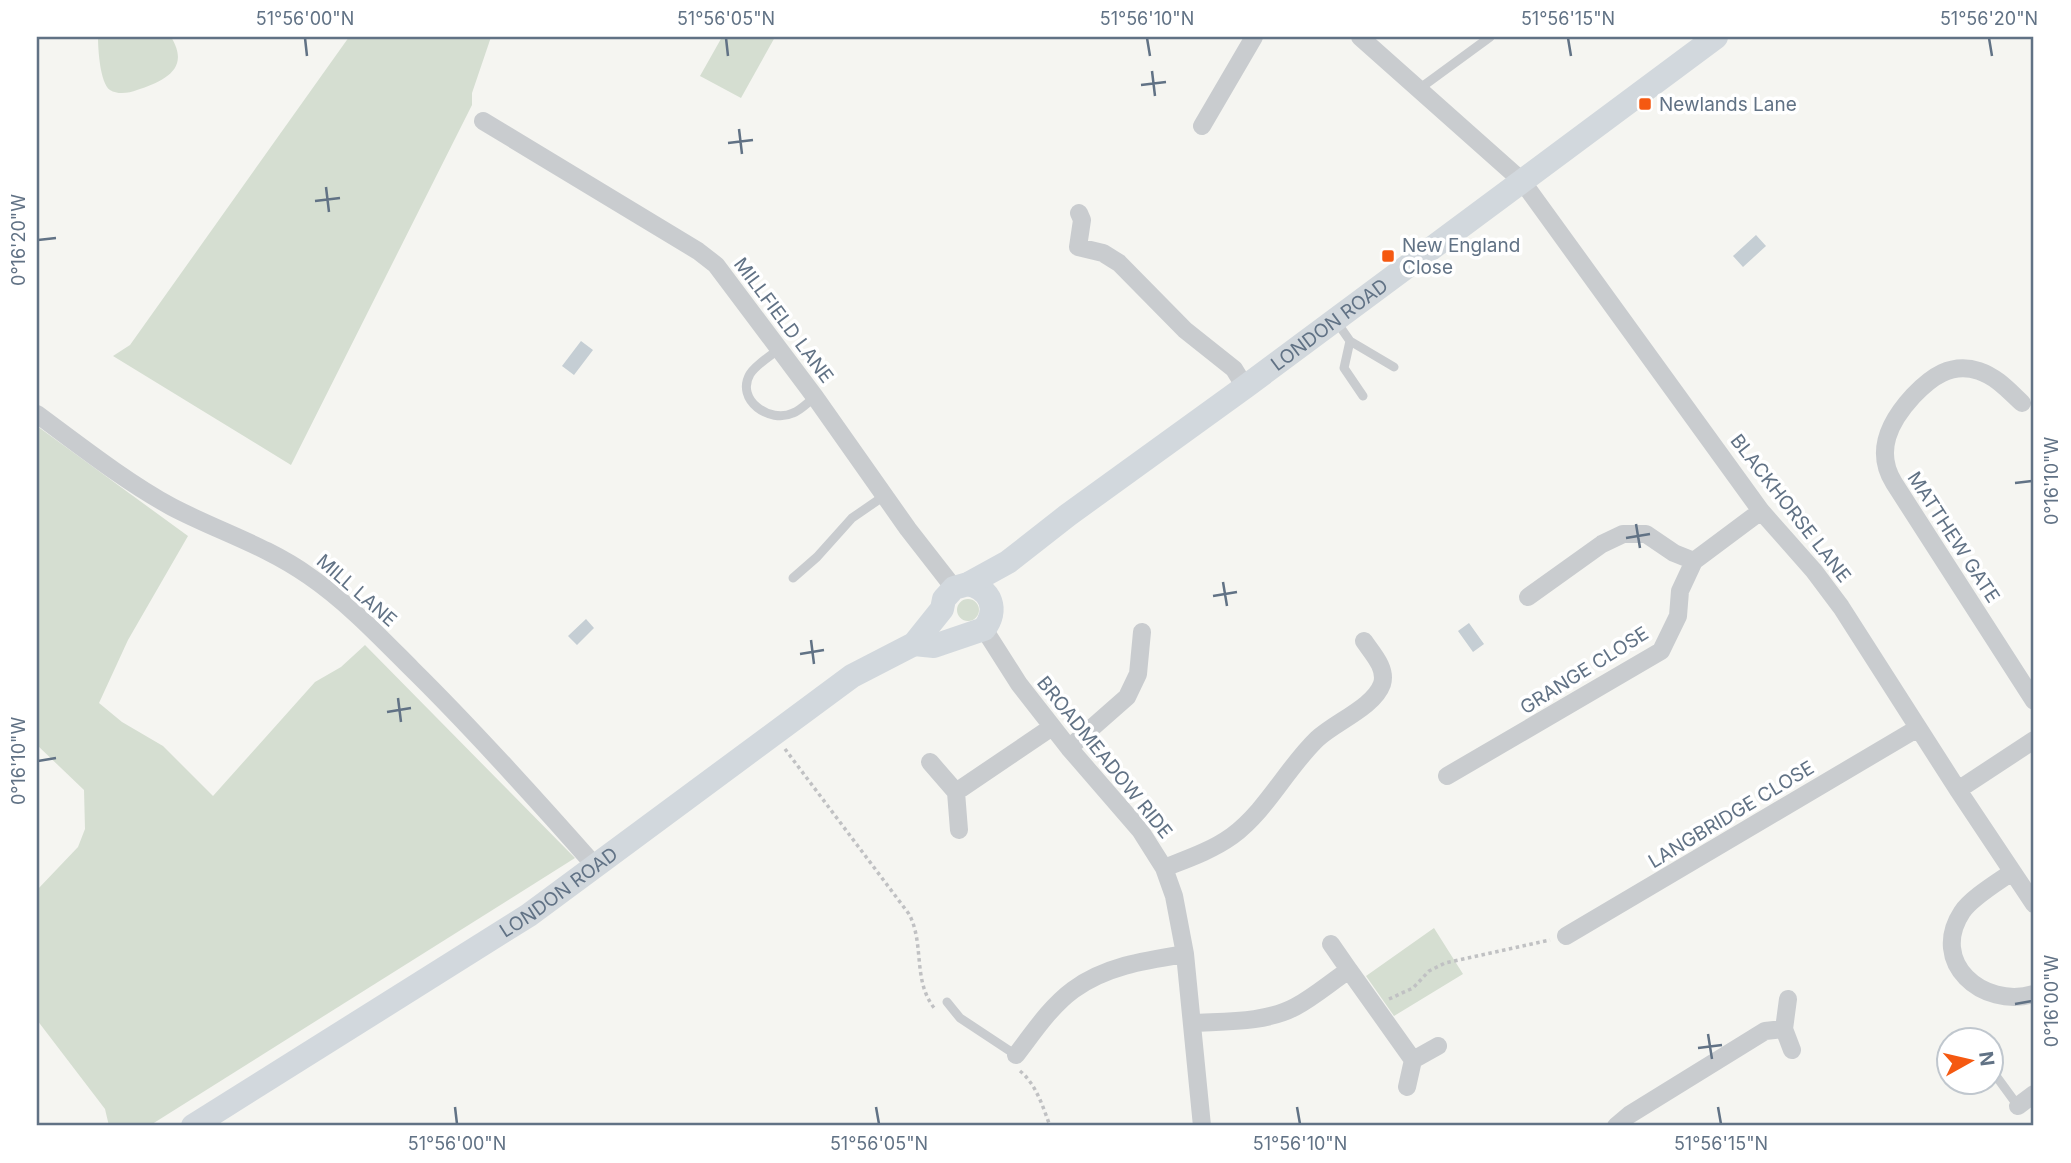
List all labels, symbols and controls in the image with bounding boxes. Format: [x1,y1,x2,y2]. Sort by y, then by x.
text: 51°56'00"N [256,8,354,29]
text: 51°56'05"N [677,8,775,29]
text: 51°56'10"N [1100,8,1194,29]
text: 51°56'15"N [1521,8,1615,29]
text: 51°56'20"N [1940,8,2038,29]
place label: Newlands Lane [1659,93,1797,116]
marker: Newlands Lane [1637,96,1653,112]
text: 0°16'20"W [8,194,29,286]
place label: New England Close [1402,234,1520,279]
marker: New England Close [1380,248,1396,264]
street label: MILLFIELD LANE [729,253,838,387]
street label: LONDON ROAD [1266,274,1393,376]
street label: BLACKHORSE LANE [1726,430,1856,587]
text: 0°16'10"W [2041,437,2062,525]
street label: MATTHEW GATE [1903,467,2005,607]
street label: MILL LANE [312,549,401,631]
street label: GRANGE CLOSE [1516,622,1653,719]
street label: BROADMEADOW RIDE [1032,672,1177,843]
text: 0°16'10"W [8,717,29,805]
street label: LANGBRIDGE CLOSE [1644,756,1818,873]
street label: LONDON ROAD [495,842,622,943]
text: 0°16'00"W [2041,955,2062,1047]
north arrow [1934,1026,2004,1096]
text: N [1974,1050,1999,1067]
text: 51°56'00"N [408,1133,506,1154]
text: 51°56'05"N [830,1133,928,1154]
text: 51°56'10"N [1253,1133,1347,1154]
text: 51°56'15"N [1674,1133,1768,1154]

